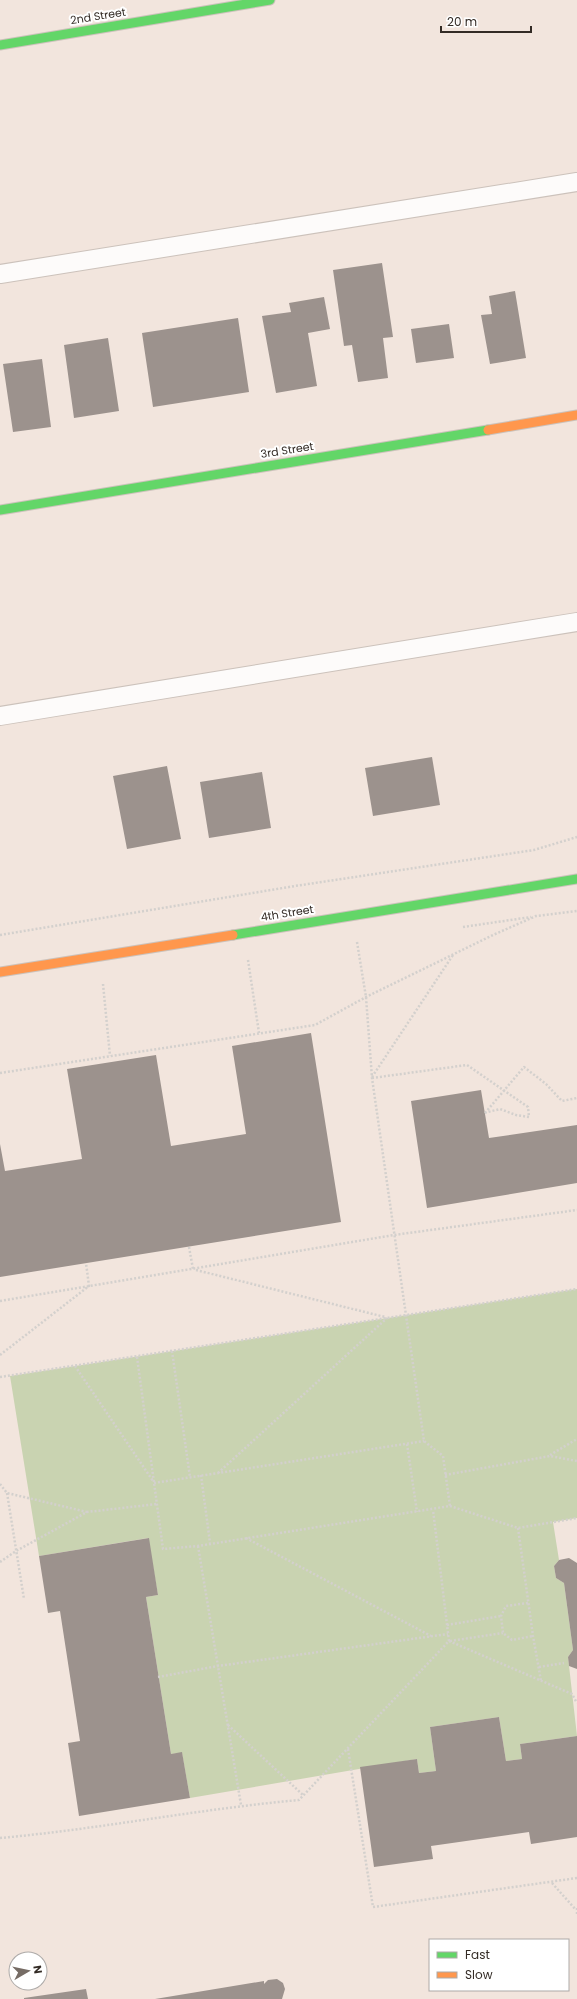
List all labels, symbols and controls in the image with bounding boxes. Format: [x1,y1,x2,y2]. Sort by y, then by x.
street label: 2nd Street [69,4,127,28]
scale bar [441,8,531,34]
text: 20 m [447,13,477,30]
street label: 3rd Street [259,438,315,462]
street label: 4th Street [260,901,314,925]
legend [429,1939,569,1991]
text: Fast [465,1946,490,1963]
north arrow [8,1951,48,1991]
text: N [29,1964,46,1975]
text: Slow [465,1966,493,1983]

